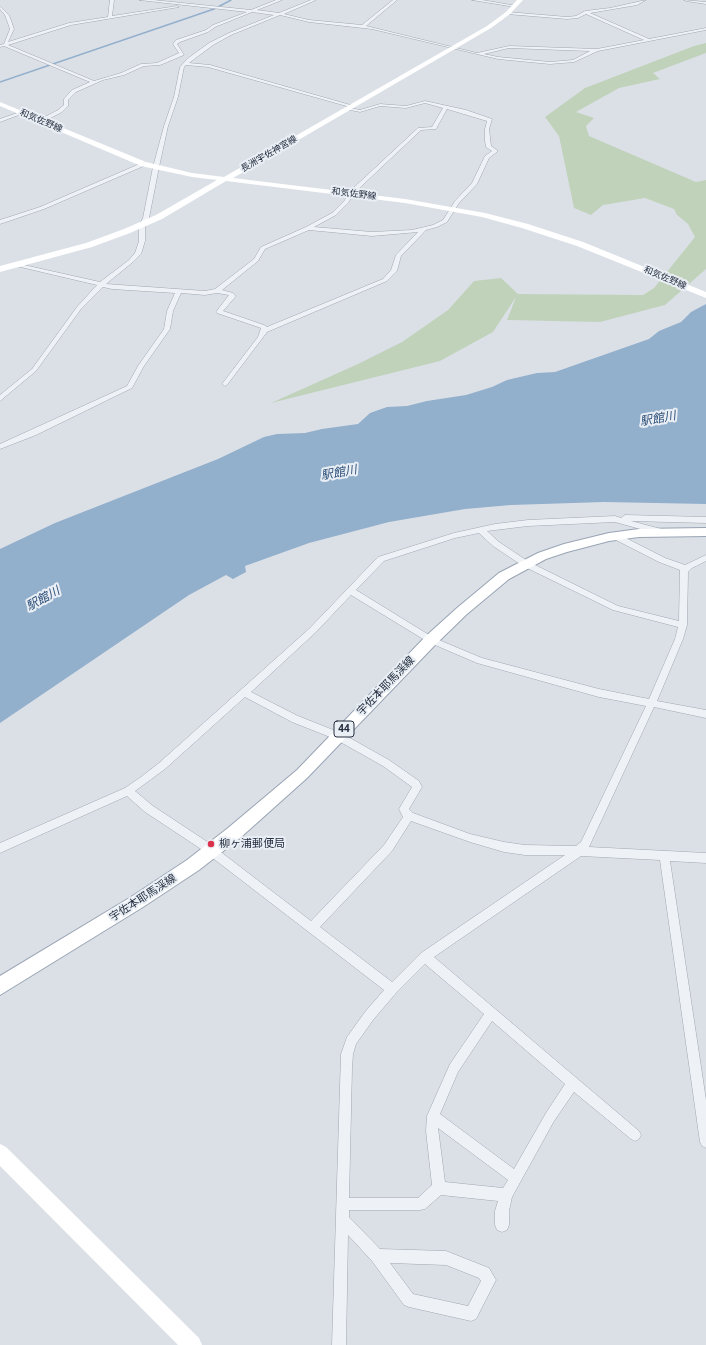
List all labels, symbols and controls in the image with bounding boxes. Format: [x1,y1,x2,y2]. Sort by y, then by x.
street label: 和気佐野線 [18,107,64,135]
street label: 長洲宇佐神宮線 [239,134,299,174]
street label: 和気佐野線 [331,186,377,202]
street label: 和気佐野線 [642,264,688,292]
water label: 駅館川 [639,409,677,429]
water label: 駅館川 [320,463,358,483]
water label: 駅館川 [24,584,62,614]
street label: 宇佐本耶馬渓線 [355,654,417,718]
road number: 44 [334,721,354,737]
place label: 柳ヶ浦郵便局 [219,837,285,851]
marker: 柳ヶ浦郵便局 [206,839,216,849]
street label: 宇佐本耶馬渓線 [107,871,179,925]

